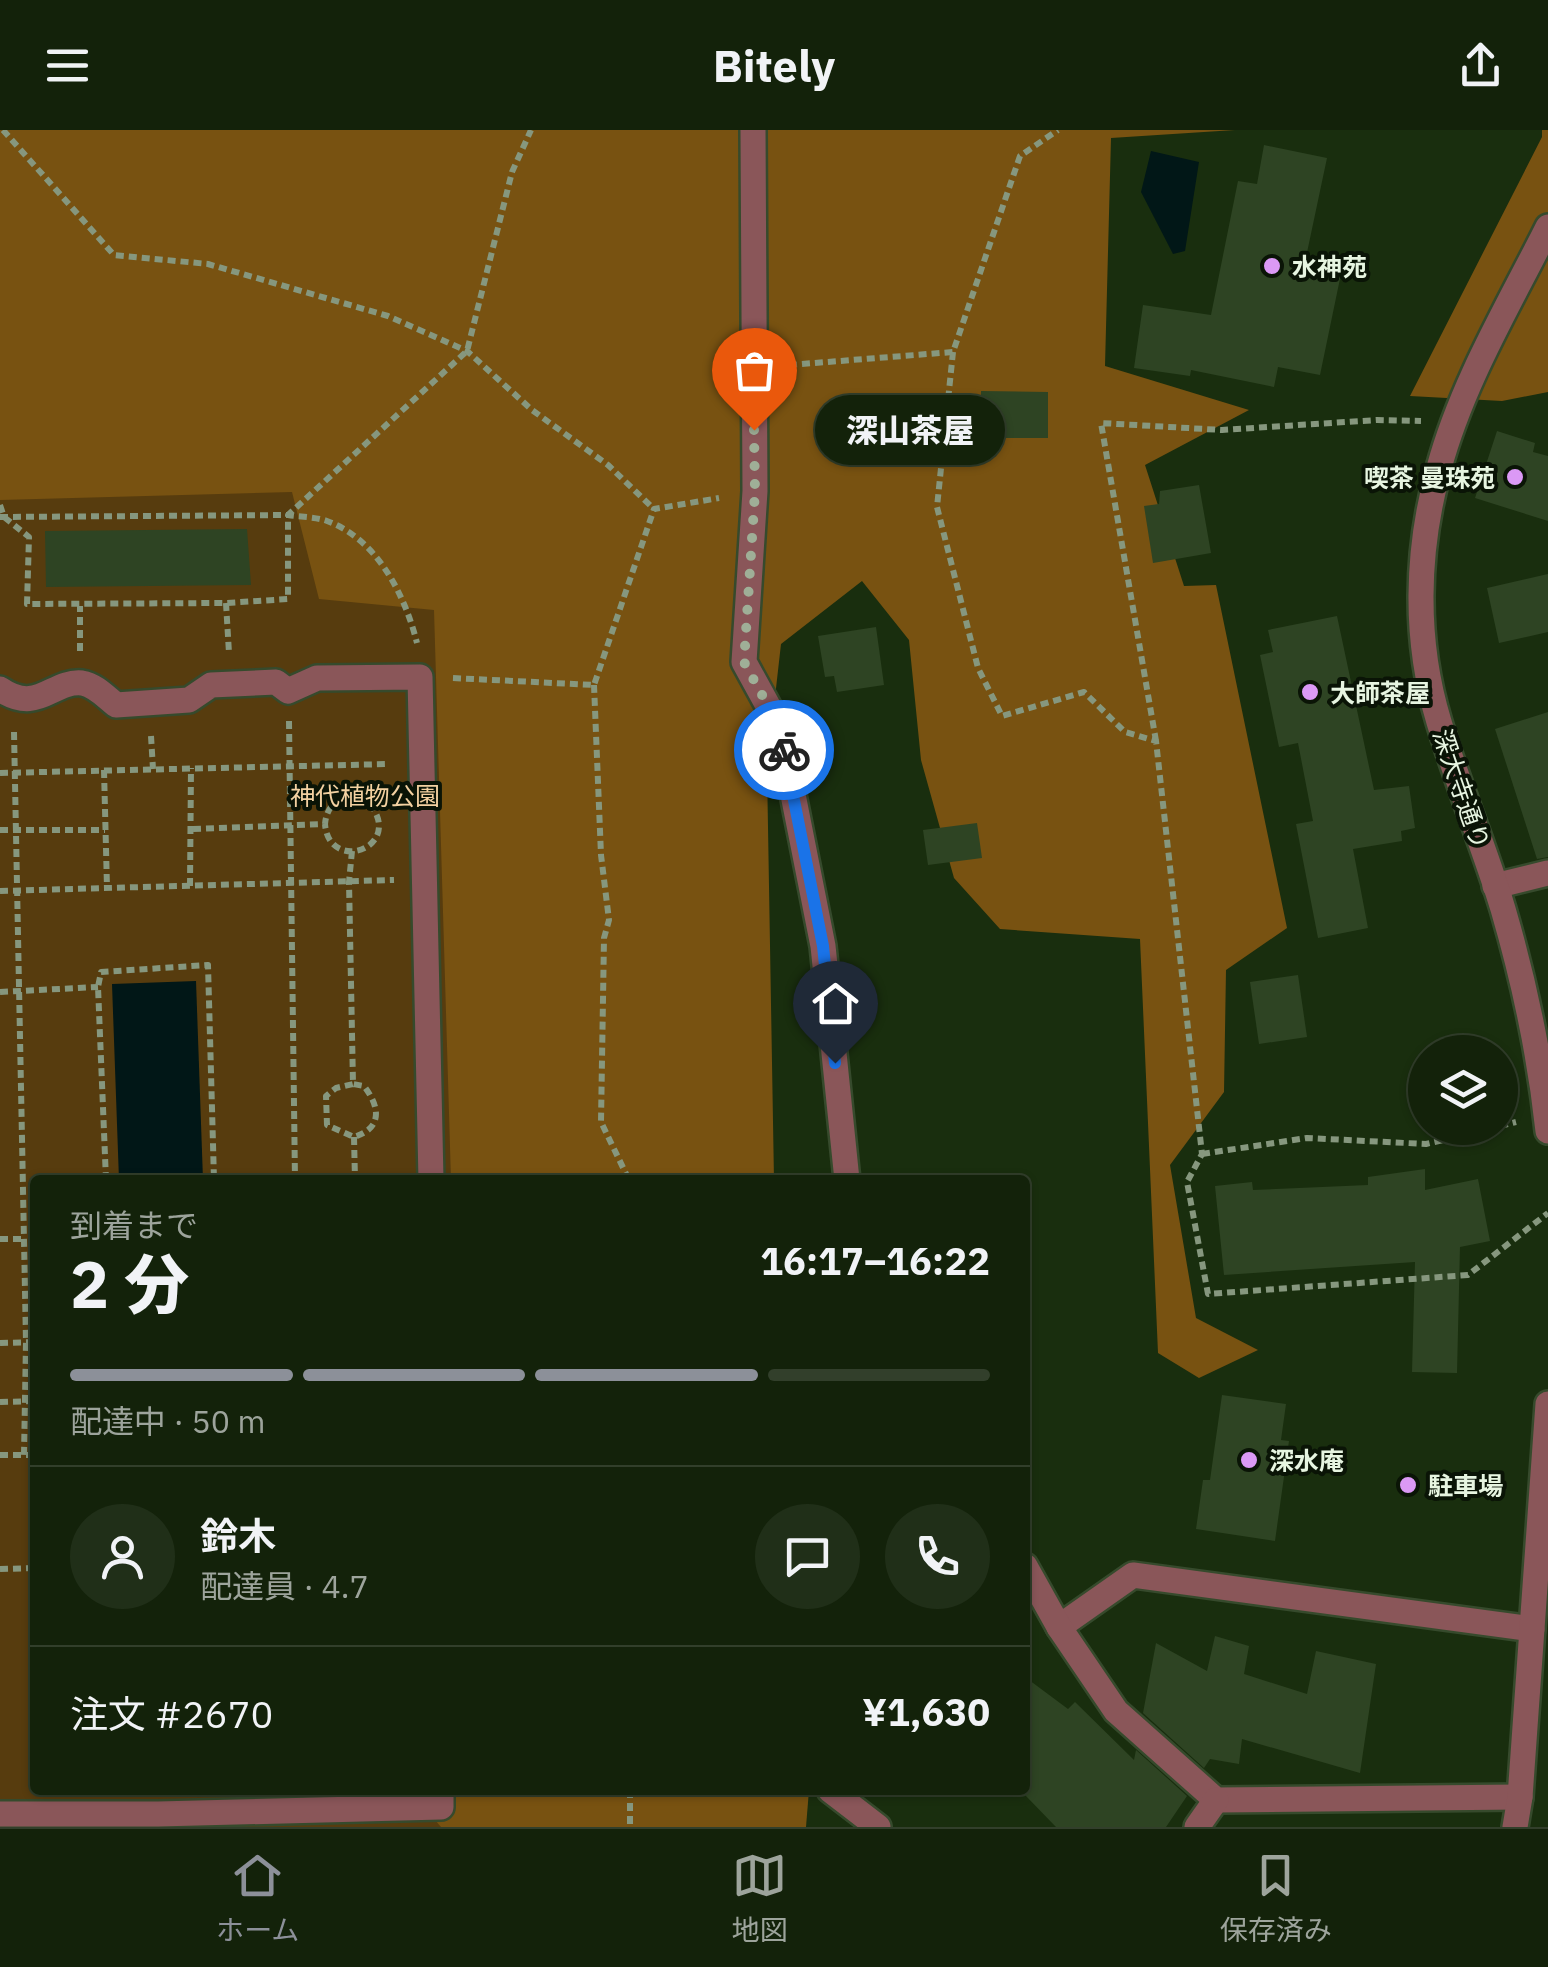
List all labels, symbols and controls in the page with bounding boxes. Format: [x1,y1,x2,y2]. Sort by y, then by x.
text: Bitely [713,36,835,94]
icon: menu [40,38,95,93]
icon: share [1453,38,1508,93]
place label: 水神苑 [1292,250,1367,283]
marker: 水神苑 [1261,255,1283,277]
pin [712,328,797,431]
icon: bag [727,343,782,398]
callout: 深山茶屋 [814,395,1004,465]
text: 深山茶屋 [846,409,974,451]
place label: 喫茶 曼珠苑 [1364,461,1495,494]
marker: 喫茶 曼珠苑 [1504,466,1526,488]
place label: 大師茶屋 [1330,676,1430,709]
marker: 大師茶屋 [1299,681,1321,703]
courier [734,700,834,800]
icon: bike [757,723,812,778]
street label: 深大寺通り [1426,725,1498,853]
park label: 神代植物公園 [290,779,440,812]
pin [793,961,878,1064]
icon: home [808,976,863,1031]
map controls [1408,1035,1518,1145]
button: layers [1408,1035,1518,1145]
text: 到着まで [70,1204,198,1246]
text: 16:17–16:22 [760,1236,990,1285]
text: 2 分 [70,1241,189,1326]
text: 配達中 · 50 m [70,1400,265,1442]
place label: 深水庵 [1269,1444,1344,1477]
marker: 深水庵 [1238,1449,1260,1471]
place label: 駐車場 [1428,1469,1503,1502]
marker: 駐車場 [1397,1474,1419,1496]
button: person [70,1504,175,1609]
button: chat [755,1504,860,1609]
button: phone [885,1504,990,1609]
text: 鈴木 [200,1511,276,1560]
text: 配達員 · 4.7 [200,1565,369,1607]
text: ¥1,630 [862,1687,990,1736]
text: 注文 #2670 [70,1689,273,1738]
tab: ホーム [216,1848,299,1948]
tab: 地図 [732,1848,788,1948]
tab: 保存済み [1220,1848,1332,1948]

